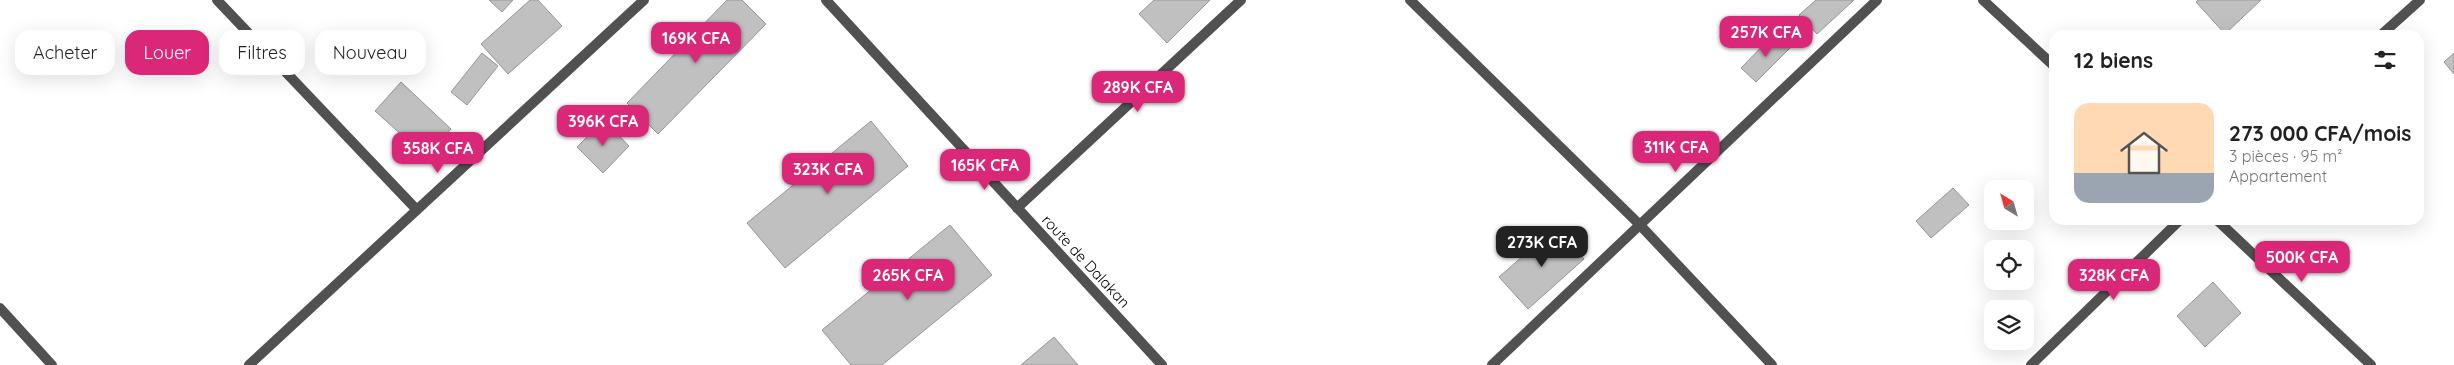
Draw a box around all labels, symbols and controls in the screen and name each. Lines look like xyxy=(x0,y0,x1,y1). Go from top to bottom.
pin: 257K CFA xyxy=(1714,15,1818,58)
pin: 169K CFA xyxy=(644,22,748,64)
text: 257K CFA xyxy=(1731,22,1801,42)
text: 169K CFA xyxy=(662,28,730,48)
chip: Acheter xyxy=(15,30,115,75)
chip: Louer xyxy=(125,30,209,75)
chip: Filtres xyxy=(219,30,305,75)
chip: Nouveau xyxy=(315,30,426,75)
icon: filters xyxy=(2371,46,2399,74)
text: 12 biens xyxy=(2074,47,2153,73)
pin: 289K CFA xyxy=(1086,70,1190,113)
text: 289K CFA xyxy=(1103,77,1173,97)
pin: 396K CFA xyxy=(551,104,655,147)
text: 396K CFA xyxy=(568,111,638,131)
text: 273 000 CFA/mois xyxy=(2229,120,2411,146)
icon: home xyxy=(2114,123,2174,183)
pin: 311K CFA xyxy=(1624,130,1728,173)
pin: 358K CFA xyxy=(386,132,490,174)
text: 311K CFA xyxy=(1644,137,1708,157)
text: 358K CFA xyxy=(403,138,473,158)
text: 3 pièces · 95 m² xyxy=(2229,146,2342,166)
pin: 165K CFA xyxy=(933,148,1037,191)
pin: 323K CFA xyxy=(776,152,880,195)
text: 165K CFA xyxy=(951,155,1019,175)
text: 323K CFA xyxy=(793,159,863,179)
text: Appartement xyxy=(2229,166,2327,186)
north arrow xyxy=(1984,180,2034,230)
map controls xyxy=(1984,180,2034,350)
street label: route de Dalakan xyxy=(1038,210,1134,312)
pin: 273K CFA xyxy=(1490,226,1594,268)
text: 273K CFA xyxy=(1507,232,1577,252)
button: locate xyxy=(1984,240,2034,290)
pin: 500K CFA xyxy=(2250,240,2354,283)
text: 500K CFA xyxy=(2266,247,2338,267)
pin: 265K CFA xyxy=(856,258,960,301)
pin: 328K CFA xyxy=(2062,258,2166,301)
text: 265K CFA xyxy=(873,265,943,285)
text: 328K CFA xyxy=(2079,265,2149,285)
button: layers xyxy=(1984,300,2034,350)

